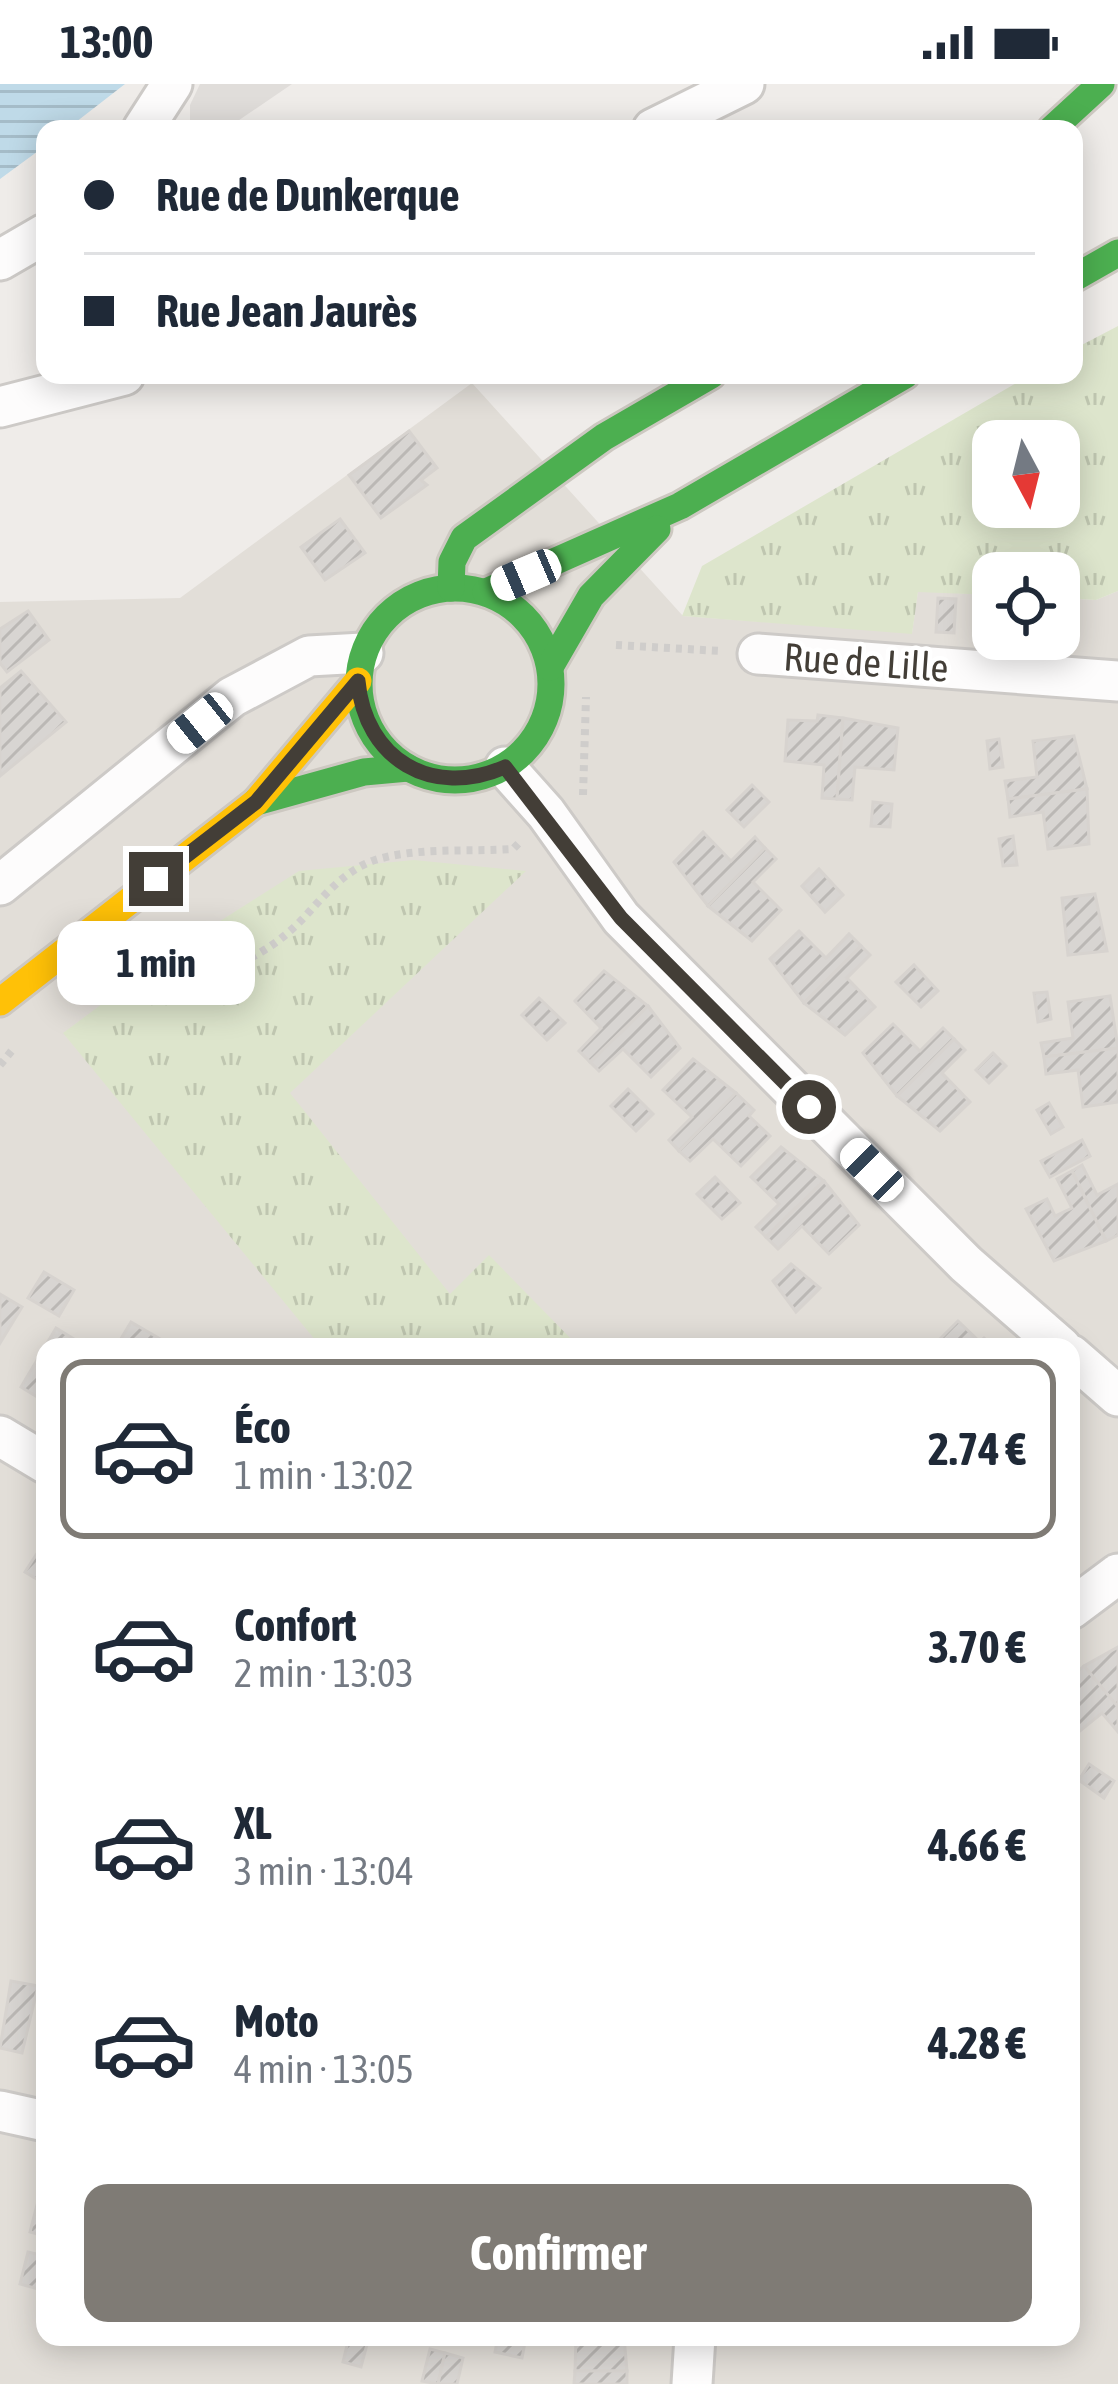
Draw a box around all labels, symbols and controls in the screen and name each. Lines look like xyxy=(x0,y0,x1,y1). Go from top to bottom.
text: 13:00 xyxy=(60,16,154,68)
text: Rue de Dunkerque xyxy=(156,169,460,221)
text: Rue Jean Jaurès xyxy=(156,285,417,337)
north arrow xyxy=(972,420,1080,528)
map controls xyxy=(972,420,1080,660)
car xyxy=(486,544,566,606)
button: locate xyxy=(972,552,1080,660)
street label: Rue de Lille xyxy=(782,634,950,690)
car xyxy=(161,686,239,760)
route end xyxy=(129,852,183,906)
callout: 1 min xyxy=(57,921,255,1005)
text: 1 min xyxy=(116,941,196,985)
route start xyxy=(782,1080,836,1134)
car xyxy=(834,1132,910,1208)
icon: car xyxy=(90,1395,198,1503)
text: Éco xyxy=(234,1401,291,1453)
text: 2.74 € xyxy=(928,1423,1026,1475)
text: 1 min · 13:02 xyxy=(234,1453,414,1497)
icon: car xyxy=(90,1593,198,1701)
text: Confort xyxy=(234,1599,357,1651)
text: 3.70 € xyxy=(928,1621,1026,1673)
text: 2 min · 13:03 xyxy=(234,1651,414,1695)
icon: car xyxy=(90,1791,198,1899)
text: XL xyxy=(234,1797,272,1849)
text: 4.66 € xyxy=(928,1819,1026,1871)
text: 3 min · 13:04 xyxy=(234,1849,414,1893)
icon: car xyxy=(90,1989,198,2097)
text: Moto xyxy=(234,1995,319,2047)
text: 4.28 € xyxy=(928,2017,1026,2069)
text: 4 min · 13:05 xyxy=(234,2047,414,2091)
button: Confirmer xyxy=(84,2184,1032,2322)

